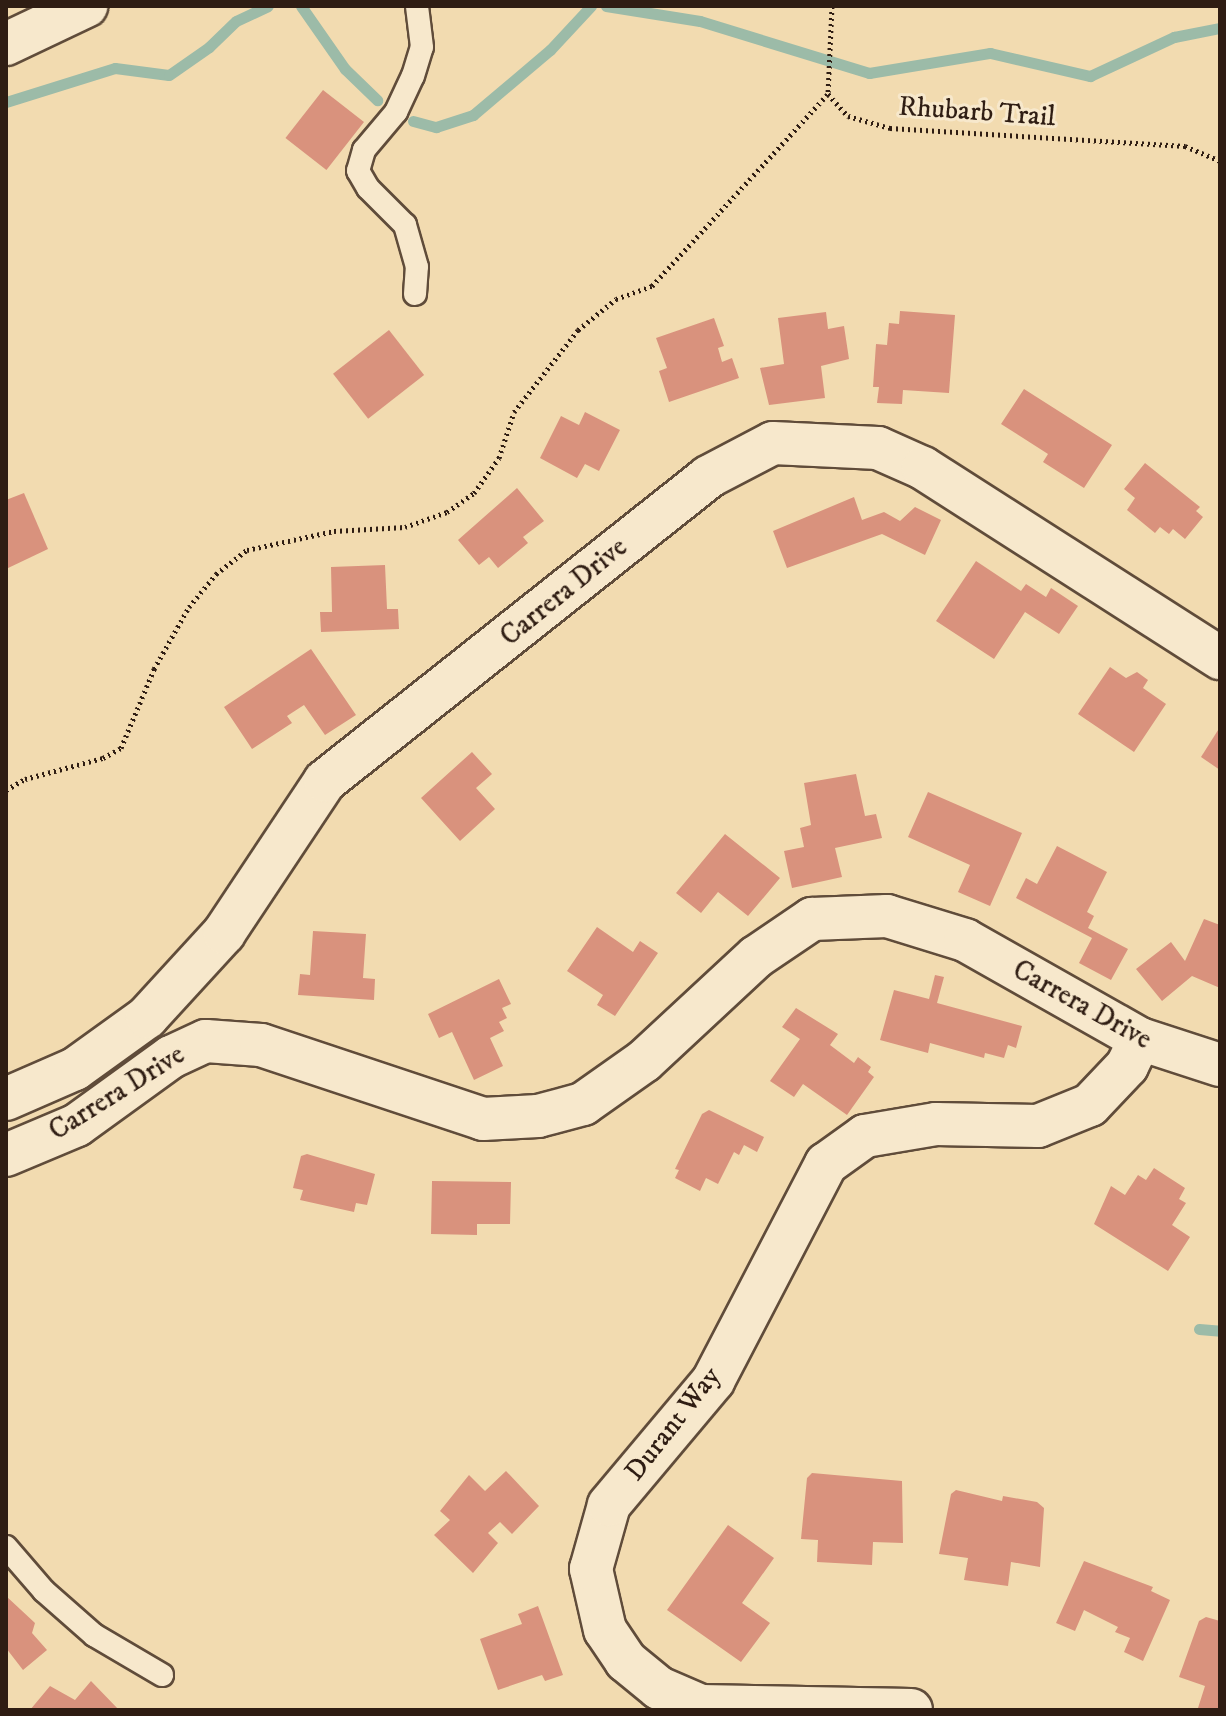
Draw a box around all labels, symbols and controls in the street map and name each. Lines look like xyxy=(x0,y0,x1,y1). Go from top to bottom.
street label: Rhubarb Trail xyxy=(897,90,1057,134)
street label: Carrera Drive xyxy=(494,531,634,653)
street label: Carrera Drive xyxy=(1007,953,1157,1057)
street label: Carrera Drive xyxy=(43,1038,191,1148)
street label: Durant Way xyxy=(618,1360,728,1488)

